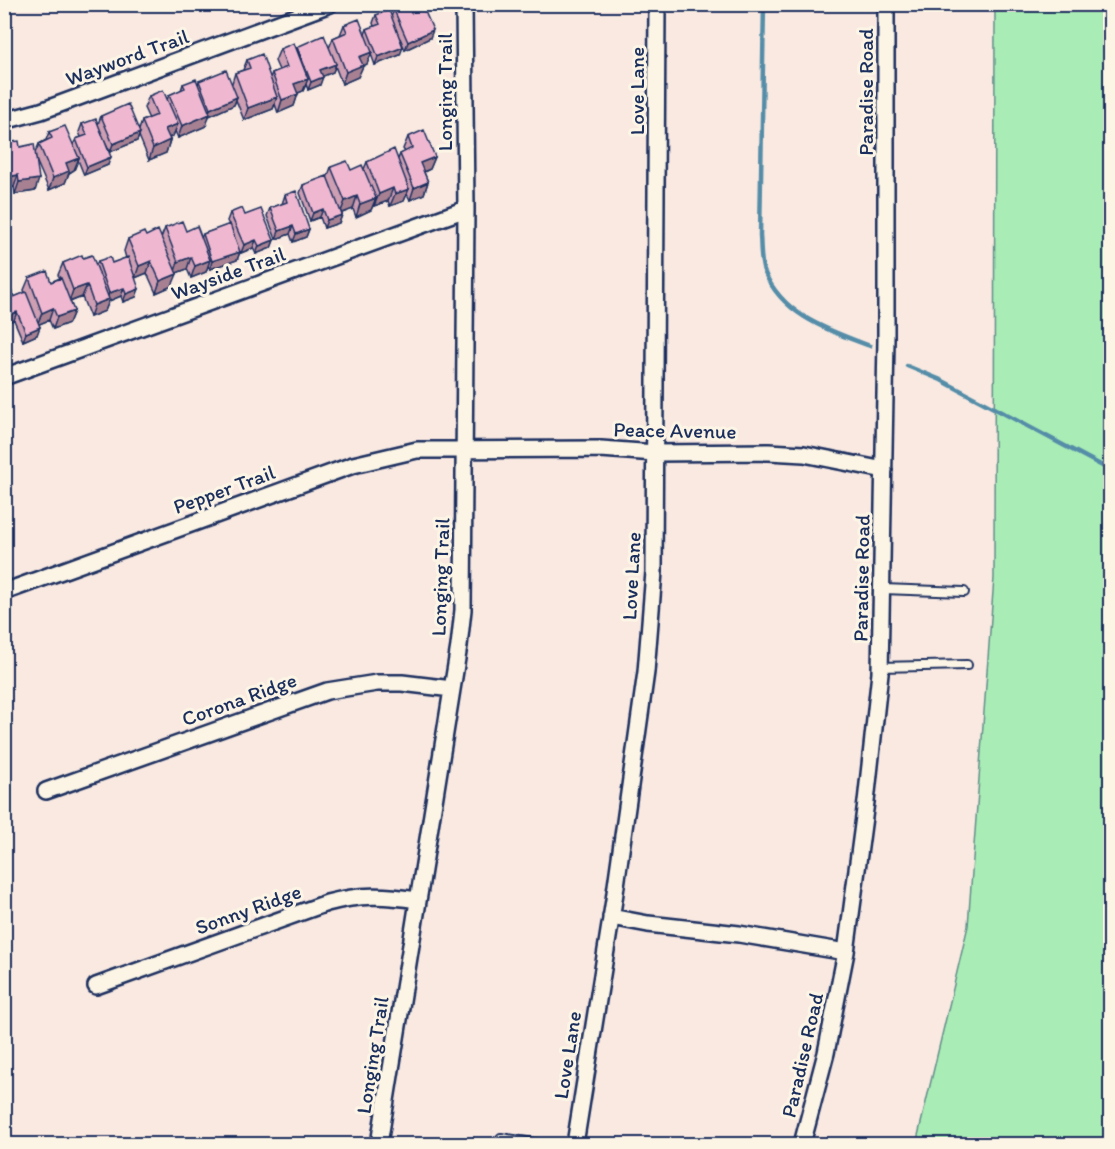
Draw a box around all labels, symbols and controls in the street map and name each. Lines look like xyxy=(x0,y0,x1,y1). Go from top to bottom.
street label: Wayword Trail xyxy=(62,23,192,91)
street label: Paradise Road xyxy=(853,28,878,156)
street label: Longing Trail xyxy=(432,33,457,151)
street label: Love Lane xyxy=(624,47,649,135)
street label: Wayside Trail xyxy=(167,241,289,305)
street label: Peace Avenue xyxy=(613,416,737,444)
street label: Pepper Trail xyxy=(170,459,278,519)
street label: Paradise Road xyxy=(847,514,875,642)
street label: Longing Trail xyxy=(425,517,455,637)
street label: Love Lane xyxy=(616,531,646,621)
street label: Corona Ridge xyxy=(178,667,300,731)
street label: Sonny Ridge xyxy=(192,878,304,940)
street label: Paradise Road xyxy=(775,990,829,1120)
street label: Longing Trail xyxy=(350,994,394,1116)
street label: Love Lane xyxy=(548,1009,586,1101)

